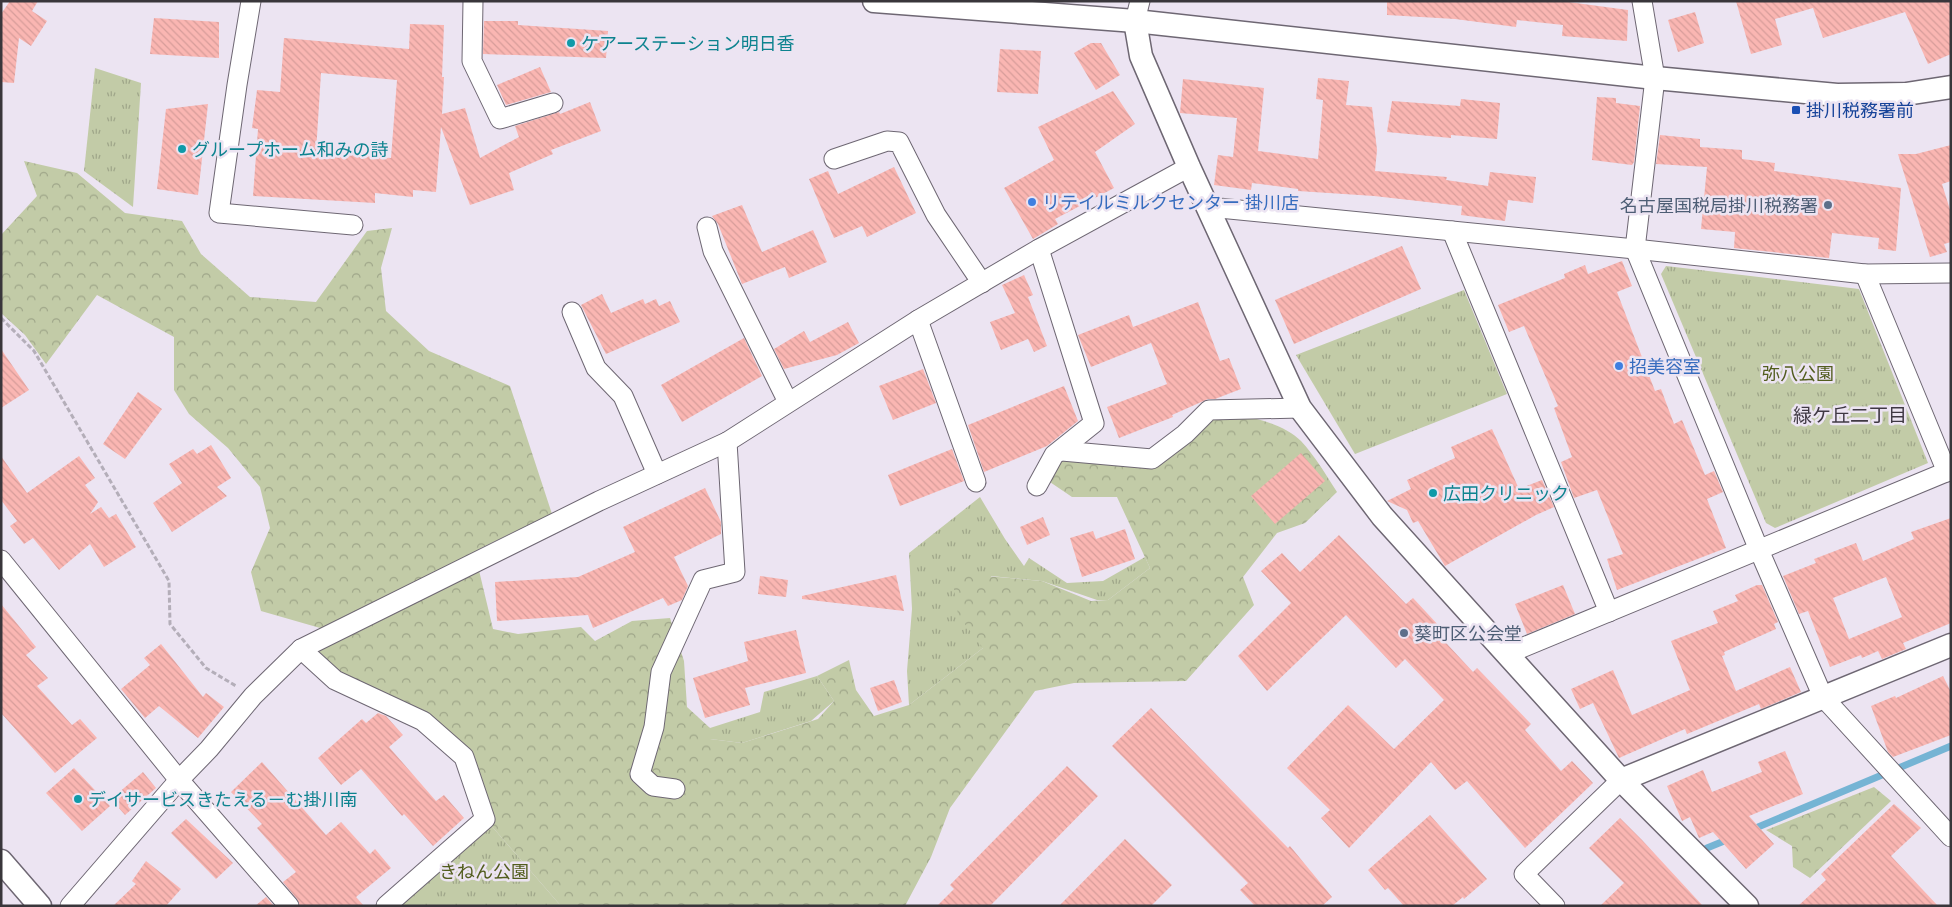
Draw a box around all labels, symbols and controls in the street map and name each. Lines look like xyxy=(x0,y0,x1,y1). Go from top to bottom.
place label: ケアーステーション明日香 xyxy=(581,32,795,55)
marker: ケアーステーション明日香 xyxy=(565,37,577,49)
place label: 掛川税務署前 xyxy=(1806,99,1914,122)
marker: 掛川税務署前 xyxy=(1790,104,1802,116)
place label: グループホーム和みの詩 xyxy=(192,138,388,161)
marker: グループホーム和みの詩 xyxy=(176,143,188,155)
place label: リテイルミルクセンター 掛川店 xyxy=(1042,191,1299,214)
place label: 名古屋国税局掛川税務署 xyxy=(1620,194,1818,217)
marker: リテイルミルクセンター 掛川店 xyxy=(1026,196,1038,208)
marker: 名古屋国税局掛川税務署 xyxy=(1822,199,1834,211)
place label: 招美容室 xyxy=(1629,355,1701,378)
marker: 招美容室 xyxy=(1613,360,1625,372)
park label: 弥八公園 xyxy=(1762,362,1834,385)
district label: 緑ケ丘二丁目 xyxy=(1793,403,1907,427)
place label: 広田クリニック xyxy=(1443,482,1569,505)
marker: 広田クリニック xyxy=(1427,487,1439,499)
place label: 葵町区公会堂 xyxy=(1414,622,1522,645)
marker: 葵町区公会堂 xyxy=(1398,627,1410,639)
place label: デイサービスきたえる－む掛川南 xyxy=(88,788,357,811)
marker: デイサービスきたえる－む掛川南 xyxy=(72,793,84,805)
park label: きねん公園 xyxy=(439,860,529,883)

